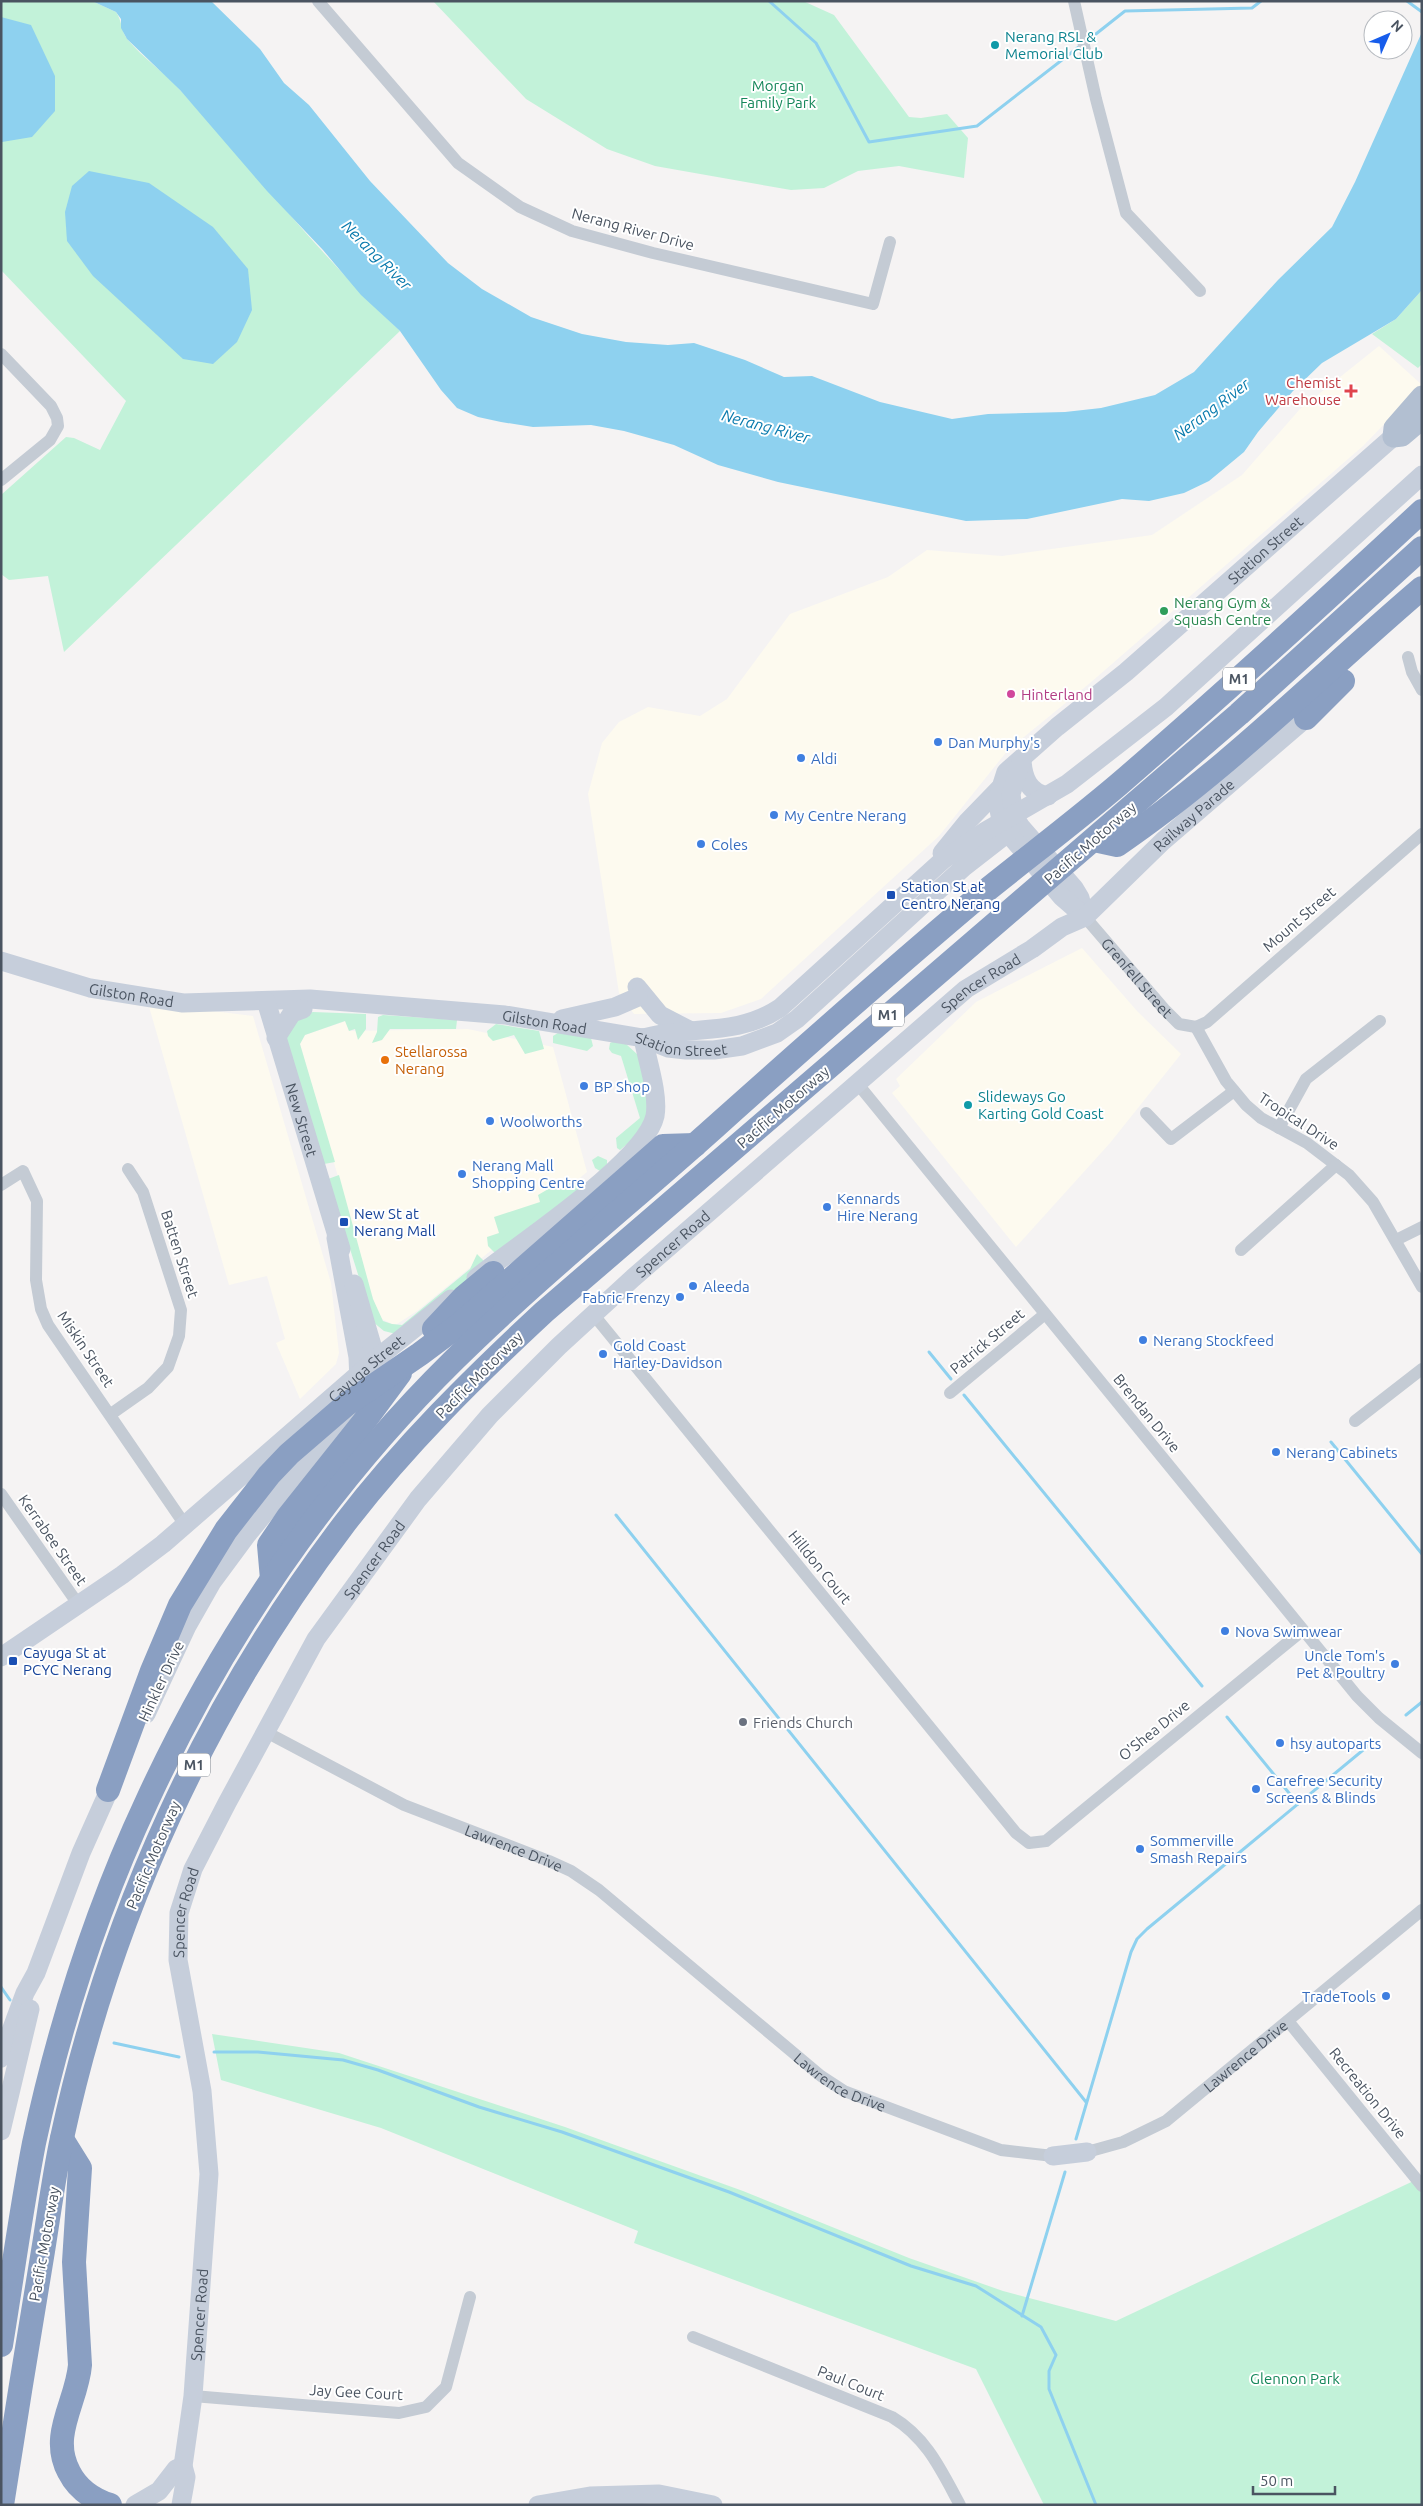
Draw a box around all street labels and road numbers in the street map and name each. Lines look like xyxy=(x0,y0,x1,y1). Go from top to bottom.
street label: Nerang River Drive xyxy=(570,204,696,254)
street label: Station Street xyxy=(1224,512,1306,587)
road number: M1 xyxy=(1223,668,1255,691)
street label: Railway Parade xyxy=(1149,775,1238,855)
street label: Pacific Motorway xyxy=(1041,799,1139,887)
street label: Mount Street xyxy=(1259,883,1339,955)
street label: Grenfell Street xyxy=(1098,934,1176,1021)
street label: Spencer Road xyxy=(937,950,1023,1016)
street label: Gilston Road xyxy=(88,980,175,1010)
road number: M1 xyxy=(872,1004,904,1026)
street label: Gilston Road xyxy=(501,1006,588,1037)
street label: Station Street xyxy=(634,1028,728,1059)
street label: Pacific Motorway xyxy=(734,1063,832,1151)
street label: New Street xyxy=(283,1081,321,1159)
street label: Tropical Drive xyxy=(1256,1089,1342,1153)
street label: Spencer Road xyxy=(632,1207,713,1280)
street label: Batten Street xyxy=(158,1208,202,1300)
street label: Patrick Street xyxy=(946,1305,1028,1377)
street label: Miskin Street xyxy=(54,1308,118,1390)
street label: Pacific Motorway xyxy=(432,1328,526,1422)
street label: Cayuga Street xyxy=(324,1331,408,1405)
street label: Brendan Drive xyxy=(1110,1370,1184,1456)
street label: Kerrabee Street xyxy=(15,1491,91,1589)
street label: Spencer Road xyxy=(340,1517,408,1602)
street label: Hilldon Court xyxy=(785,1527,855,1607)
street label: Hinkler Drive xyxy=(135,1638,187,1724)
street label: O'Shea Drive xyxy=(1115,1696,1193,1764)
road number: M1 xyxy=(178,1754,210,1776)
street label: Pacific Motorway xyxy=(123,1798,183,1912)
street label: Lawrence Drive xyxy=(463,1821,566,1875)
street label: Spencer Road xyxy=(170,1865,202,1958)
street label: Lawrence Drive xyxy=(1200,2016,1291,2095)
street label: Recreation Drive xyxy=(1326,2044,1410,2142)
street label: Lawrence Drive xyxy=(791,2049,888,2115)
street label: Pacific Motorway xyxy=(26,2185,62,2303)
street label: Spencer Road xyxy=(187,2268,211,2361)
street label: Paul Court xyxy=(815,2362,887,2404)
street label: Jay Gee Court xyxy=(309,2381,403,2403)

